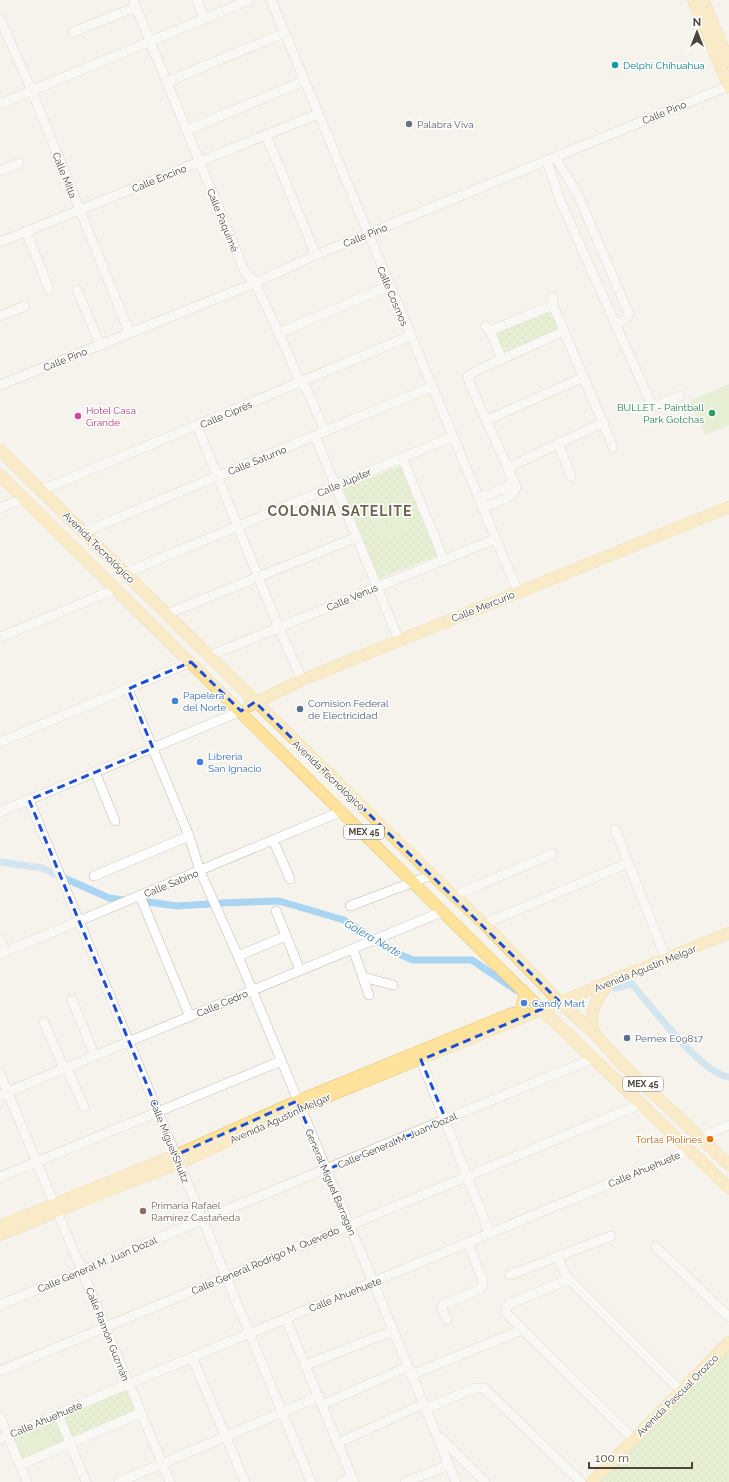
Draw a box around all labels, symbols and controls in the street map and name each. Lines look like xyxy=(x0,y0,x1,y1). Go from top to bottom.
north arrow xyxy=(677,12,717,52)
text: N xyxy=(693,16,701,29)
marker: Delphi Chihuahua xyxy=(610,60,620,70)
place label: Delphi Chihuahua xyxy=(623,60,705,71)
street label: Calle Pino xyxy=(641,99,688,126)
marker: Palabra Viva xyxy=(404,119,414,129)
place label: Palabra Viva xyxy=(417,119,474,130)
street label: Calle Mitla xyxy=(50,151,79,200)
street label: Calle Encino xyxy=(130,163,188,194)
street label: Calle Paquimé xyxy=(205,187,240,253)
street label: Calle Pino xyxy=(342,222,389,249)
street label: Calle Cosmos xyxy=(375,265,410,328)
street label: Calle Pino xyxy=(42,346,89,373)
street label: Calle Ciprés xyxy=(199,399,254,430)
place label: BULLET - Paintball Park Gotchas xyxy=(617,402,704,425)
place label: Hotel Casa Grande xyxy=(86,405,136,428)
marker: BULLET - Paintball Park Gotchas xyxy=(707,408,717,418)
marker: Hotel Casa Grande xyxy=(73,411,83,421)
street label: Calle Saturno xyxy=(226,444,288,477)
street label: Calle Júpiter xyxy=(316,466,373,499)
district label: COLONIA SATELITE xyxy=(268,503,412,519)
street label: Avenida Tecnológico xyxy=(61,510,136,585)
street label: Calle Venus xyxy=(325,582,380,613)
street label: Calle Mercurio xyxy=(450,589,516,624)
place label: Papelera del Norte xyxy=(183,690,226,713)
marker: Papelera del Norte xyxy=(170,696,180,706)
place label: Comision Federal de Electricidad xyxy=(308,698,389,721)
marker: Comision Federal de Electricidad xyxy=(295,704,305,714)
street label: Avenida Tecnológico xyxy=(290,738,367,813)
place label: Libreria San Ignacio xyxy=(208,751,261,774)
marker: Libreria San Ignacio xyxy=(195,757,205,767)
road number: MEX 45 xyxy=(344,825,384,839)
street label: Calle Sabino xyxy=(142,868,200,899)
water label: Galera Norte xyxy=(342,917,403,960)
street label: Avenida Agustín Melgar xyxy=(592,943,698,994)
street label: Calle Cedro xyxy=(195,988,249,1019)
marker: Candy Mart xyxy=(519,998,529,1008)
place label: Candy Mart xyxy=(532,998,586,1009)
marker: Pemex E09817 xyxy=(622,1033,632,1043)
place label: Pemex E09817 xyxy=(635,1033,704,1044)
road number: MEX 45 xyxy=(623,1077,663,1091)
street label: Avenida Agustín Melgar xyxy=(228,1091,333,1146)
street label: Calle Miguel Shultz xyxy=(148,1098,191,1185)
street label: Calle General M. Juan Dozal xyxy=(336,1110,459,1171)
street label: General Miguel Barragan xyxy=(303,1127,358,1237)
place label: Tortas Piolines xyxy=(636,1134,702,1145)
marker: Tortas Piolines xyxy=(705,1134,715,1144)
street label: Calle Ahuehuete xyxy=(607,1149,682,1190)
place label: Primaria Rafael Ramírez Castañeda xyxy=(151,1200,240,1223)
marker: Primaria Rafael Ramírez Castañeda xyxy=(138,1206,148,1216)
street label: Calle General Rodrigo M. Quevedo xyxy=(190,1224,341,1297)
street label: Calle General M. Juan Dozal xyxy=(36,1234,159,1295)
street label: Calle Ahuehuete xyxy=(307,1275,383,1314)
street label: Calle Ramón Guzmán xyxy=(84,1286,131,1383)
street label: Avenida Pascual Orozco xyxy=(634,1352,720,1438)
street label: Calle Ahuehuete xyxy=(9,1399,84,1440)
scale bar xyxy=(589,1444,692,1470)
text: 100 m xyxy=(595,1451,629,1465)

